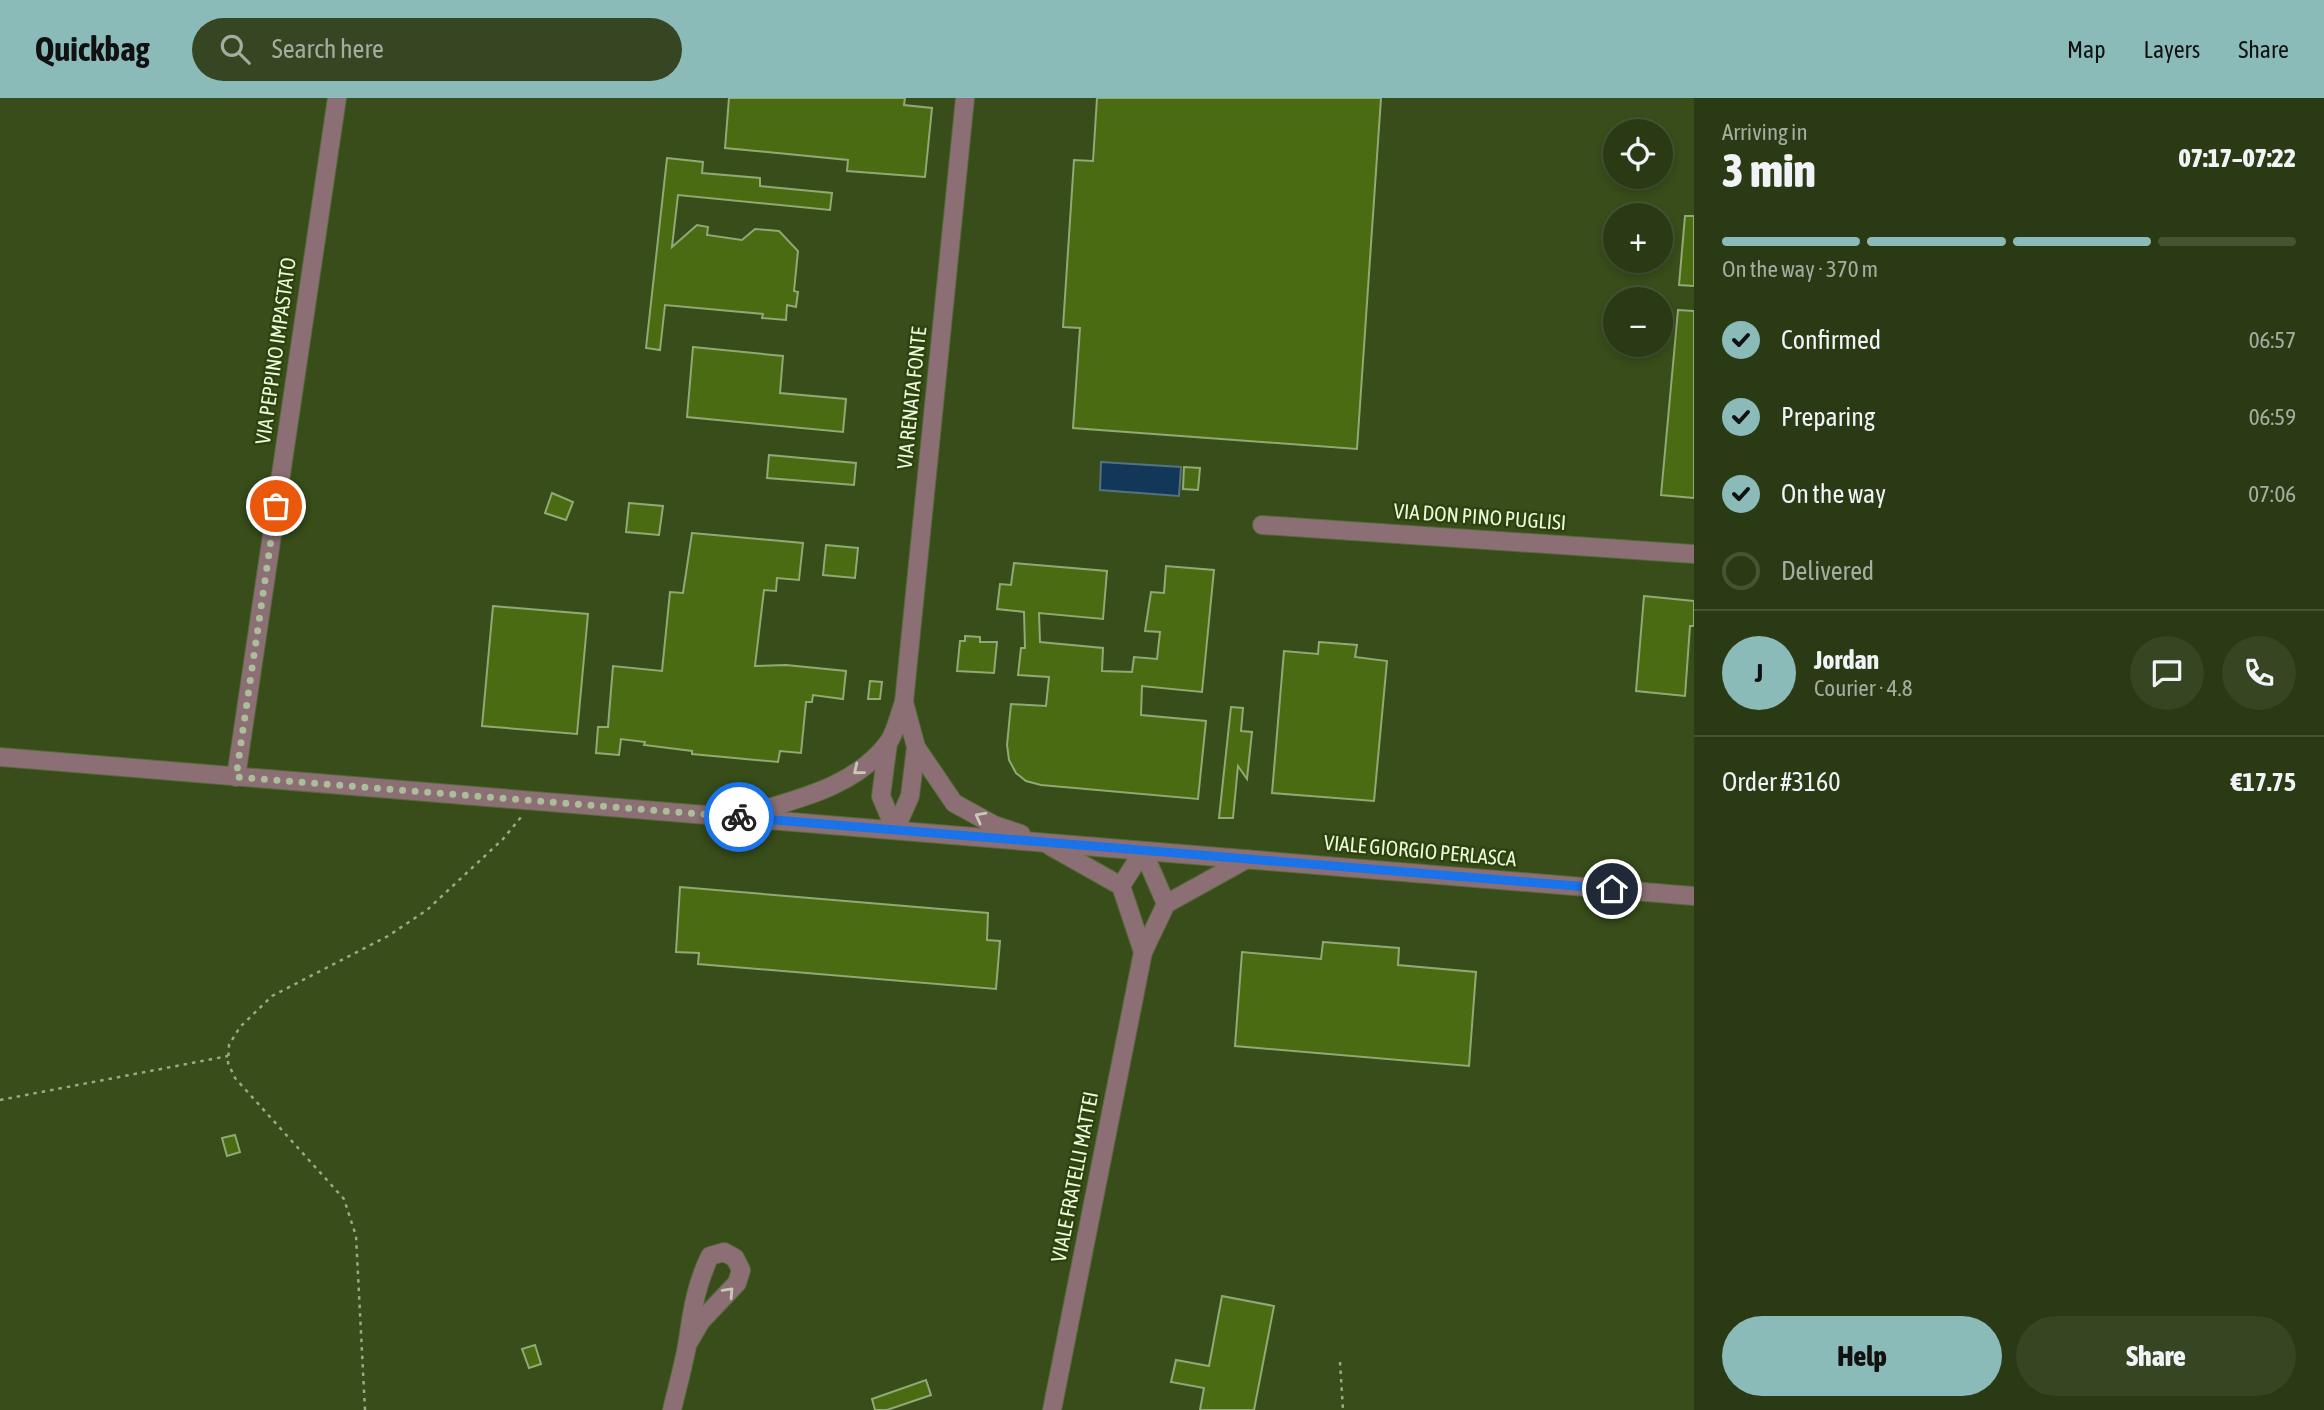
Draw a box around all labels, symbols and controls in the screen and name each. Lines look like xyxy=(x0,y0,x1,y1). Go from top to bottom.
search box xyxy=(192,18,682,81)
text: Quickbag xyxy=(35,30,150,68)
icon: search xyxy=(216,30,254,68)
text: Search here xyxy=(272,34,384,64)
text: Map xyxy=(2067,36,2106,63)
text: Layers xyxy=(2144,36,2200,63)
text: Share xyxy=(2238,36,2289,63)
map controls xyxy=(1603,119,1673,357)
button: locate xyxy=(1603,119,1673,189)
text: Arriving in xyxy=(1722,119,1808,145)
text: 07:17–07:22 xyxy=(2179,143,2296,173)
text: 3 min xyxy=(1722,144,1816,197)
button: + xyxy=(1603,203,1673,273)
street label: VIA PEPPINO IMPASTATO xyxy=(250,256,300,446)
text: On the way · 370 m xyxy=(1722,256,1878,282)
button: − xyxy=(1603,287,1673,357)
icon: check xyxy=(1722,321,1760,359)
text: Confirmed xyxy=(1781,325,1881,355)
street label: VIA RENATA FONTE xyxy=(892,326,930,470)
text: 06:57 xyxy=(2249,327,2296,353)
icon: check xyxy=(1722,398,1760,436)
text: Preparing xyxy=(1781,402,1875,432)
text: 06:59 xyxy=(2249,404,2296,430)
icon: check xyxy=(1722,475,1760,513)
pin xyxy=(246,476,306,536)
text: On the way xyxy=(1781,479,1886,509)
text: 07:06 xyxy=(2248,481,2296,507)
icon: bag xyxy=(257,487,295,525)
street label: VIA DON PINO PUGLISI xyxy=(1393,498,1567,534)
text: Delivered xyxy=(1781,556,1874,586)
button: chat xyxy=(2130,636,2204,710)
button: phone xyxy=(2222,636,2296,710)
text: Jordan xyxy=(1814,645,1879,675)
text: J xyxy=(1755,658,1763,688)
text: Courier · 4.8 xyxy=(1814,675,1913,701)
one-way arrow xyxy=(853,761,865,774)
text: Order #3160 xyxy=(1722,767,1841,797)
text: €17.75 xyxy=(2231,767,2296,797)
courier xyxy=(704,782,774,852)
icon: bike xyxy=(720,798,758,836)
one-way arrow xyxy=(975,812,987,825)
street label: VIALE GIORGIO PERLASCA xyxy=(1323,830,1518,870)
pin xyxy=(1582,859,1642,919)
icon: home xyxy=(1593,870,1631,908)
street label: VIALE FRATELLI MATTEI xyxy=(1046,1090,1102,1264)
one-way arrow xyxy=(720,1287,733,1300)
button: Help xyxy=(1722,1316,2002,1396)
button: Share xyxy=(2016,1316,2296,1396)

